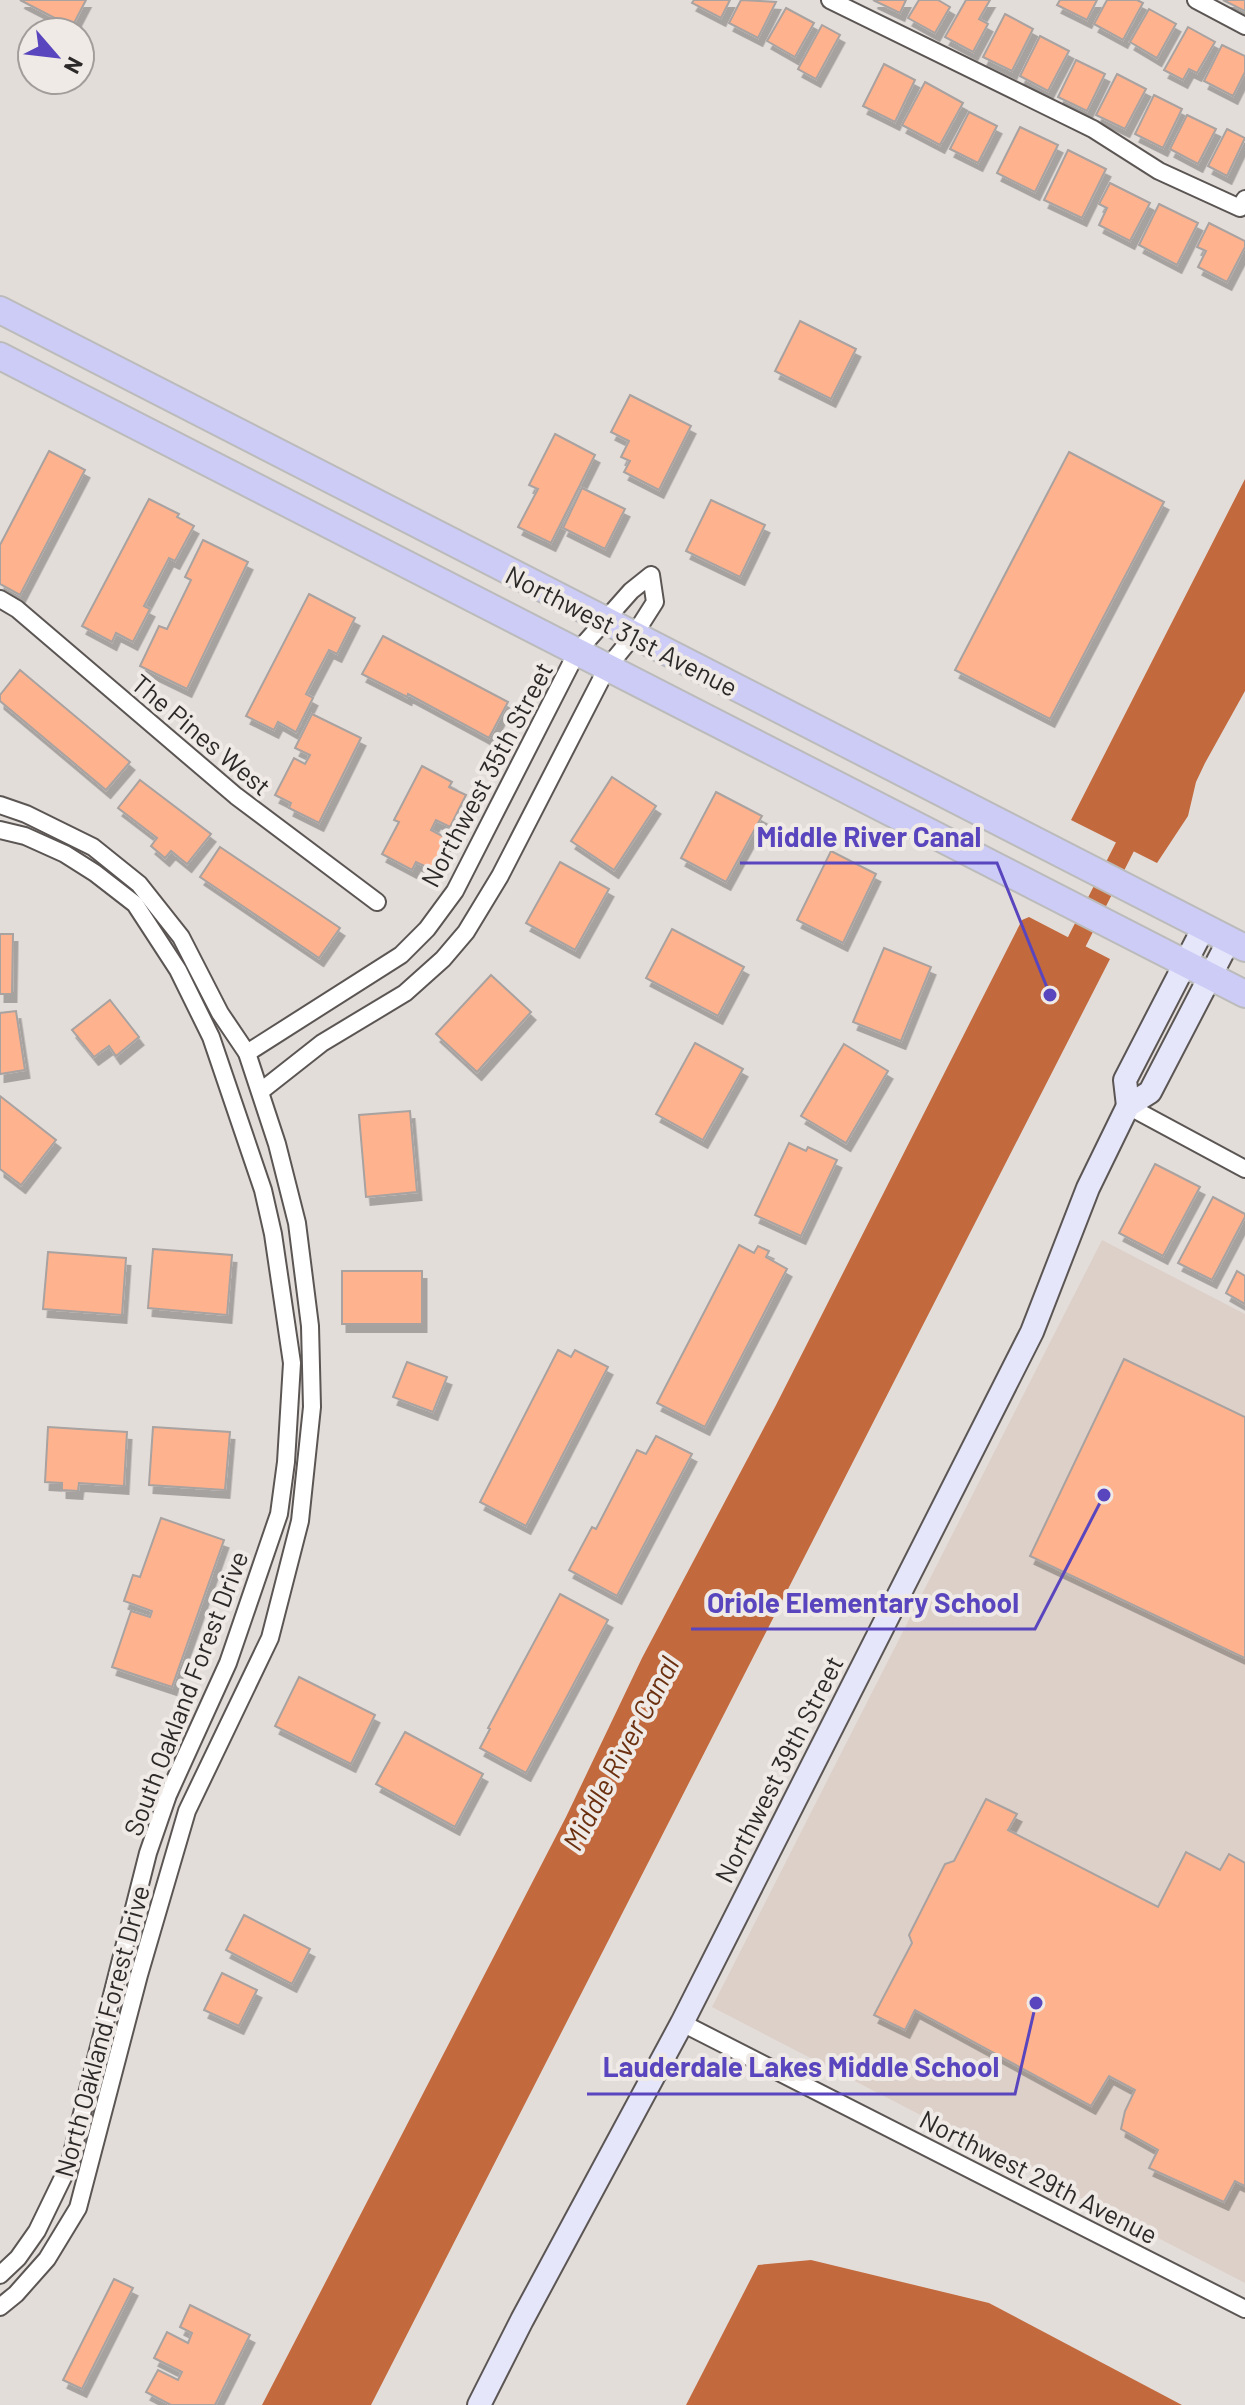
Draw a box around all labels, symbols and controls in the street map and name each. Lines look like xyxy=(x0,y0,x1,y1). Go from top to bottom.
north arrow xyxy=(16,16,96,96)
text: N xyxy=(60,53,89,78)
street label: Northwest 31st Avenue xyxy=(501,558,743,702)
street label: Northwest 35th Street xyxy=(414,656,558,892)
street label: The Pines West xyxy=(126,667,278,801)
callout: Middle River Canal xyxy=(740,811,997,863)
text: Middle River Canal xyxy=(757,819,981,853)
street label: South Oakland Forest Drive xyxy=(116,1546,254,1840)
callout: Oriole Elementary School xyxy=(691,1577,1035,1629)
text: Oriole Elementary School xyxy=(707,1585,1019,1619)
water label: Middle River Canal xyxy=(555,1650,685,1856)
street label: Northwest 39th Street xyxy=(707,1650,849,1888)
street label: North Oakland Forest Drive xyxy=(47,1882,155,2180)
callout: Lauderdale Lakes Middle School xyxy=(587,2042,1015,2094)
text: Lauderdale Lakes Middle School xyxy=(603,2049,999,2083)
street label: Northwest 29th Avenue xyxy=(915,2103,1163,2249)

